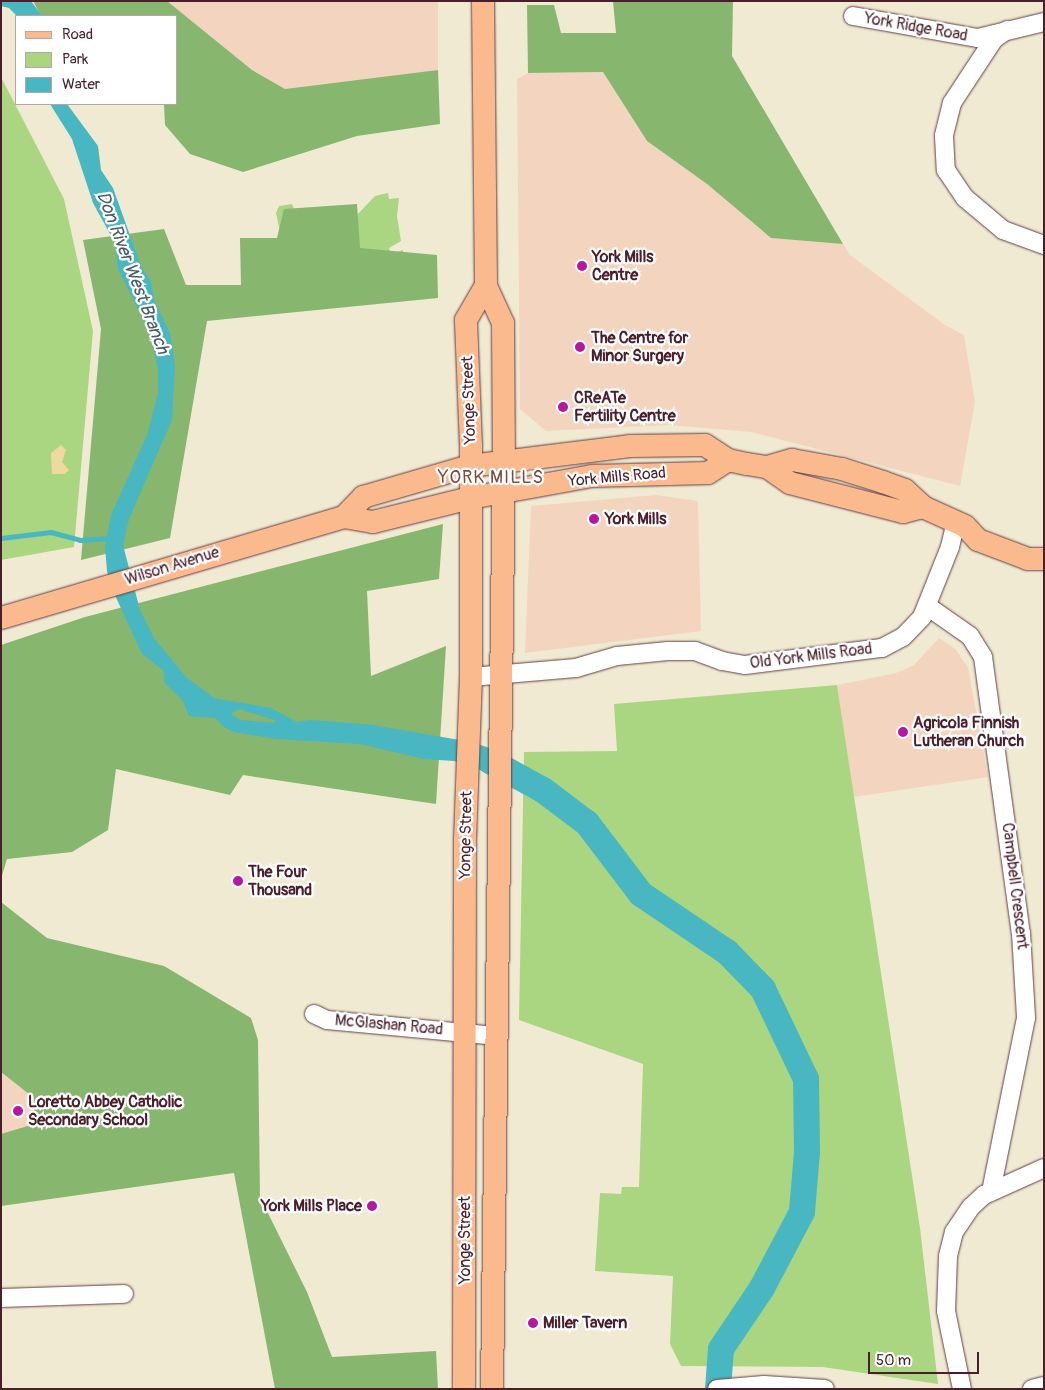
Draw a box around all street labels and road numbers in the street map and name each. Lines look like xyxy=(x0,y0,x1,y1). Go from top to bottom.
street label: York Ridge Road xyxy=(863,8,969,46)
street label: Yonge Street xyxy=(458,356,480,444)
street label: York Mills Road xyxy=(567,463,667,491)
street label: Wilson Avenue xyxy=(123,543,221,589)
street label: Old York Mills Road xyxy=(749,639,873,673)
street label: Yonge Street xyxy=(456,791,476,879)
street label: Campbell Crescent xyxy=(998,822,1032,950)
street label: McGlashan Road xyxy=(334,1011,444,1039)
street label: Yonge Street xyxy=(455,1196,475,1284)

